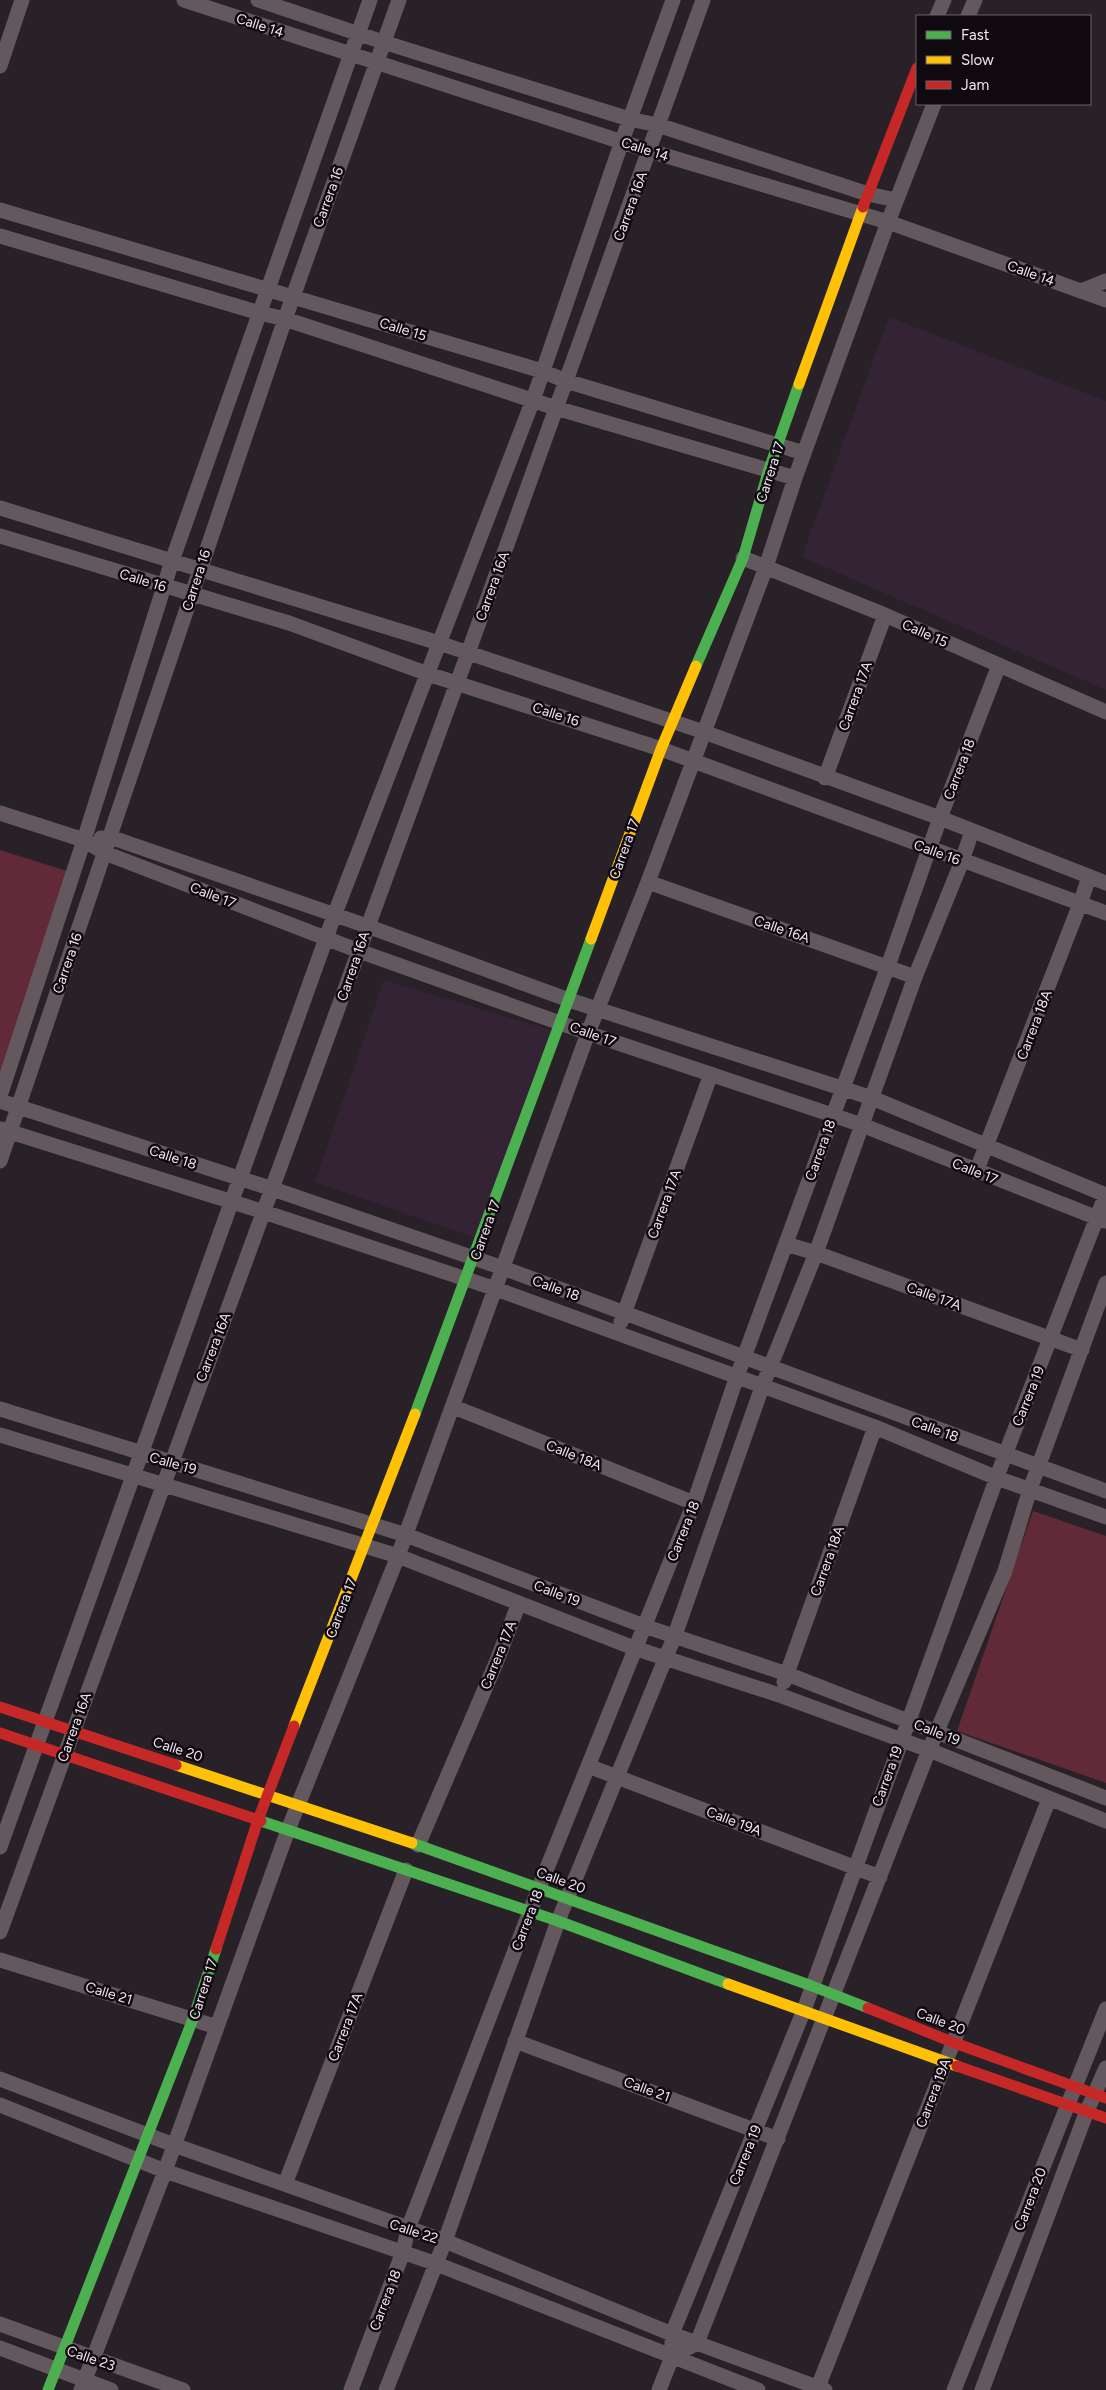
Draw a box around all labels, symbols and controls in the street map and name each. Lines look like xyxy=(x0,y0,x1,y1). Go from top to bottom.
street label: Calle 14 xyxy=(234,10,286,41)
legend xyxy=(916,15,1091,105)
text: Fast xyxy=(961,26,990,44)
text: Slow xyxy=(961,51,994,69)
text: Jam xyxy=(961,76,989,94)
street label: Calle 14 xyxy=(619,134,671,165)
street label: Carrera 16 xyxy=(310,164,347,230)
street label: Carrera 16A xyxy=(610,169,651,243)
street label: Calle 14 xyxy=(1005,257,1057,290)
street label: Calle 15 xyxy=(377,314,428,345)
street label: Carrera 17 xyxy=(753,439,788,505)
street label: Carrera 16 xyxy=(179,547,214,613)
street label: Carrera 16A xyxy=(472,549,513,623)
street label: Calle 16 xyxy=(117,565,168,596)
street label: Calle 15 xyxy=(899,616,950,651)
street label: Carrera 17A xyxy=(835,659,876,733)
street label: Calle 16 xyxy=(530,699,581,730)
street label: Carrera 18 xyxy=(940,736,979,802)
street label: Carrera 17 xyxy=(606,816,643,882)
street label: Calle 16 xyxy=(911,836,962,869)
street label: Calle 17 xyxy=(187,879,239,912)
street label: Calle 16A xyxy=(752,912,812,947)
street label: Carrera 16A xyxy=(334,928,374,1003)
street label: Carrera 16 xyxy=(49,930,86,996)
street label: Carrera 18A xyxy=(1013,987,1056,1063)
street label: Calle 17 xyxy=(567,1018,619,1051)
street label: Carrera 18 xyxy=(802,1117,839,1183)
street label: Calle 18 xyxy=(147,1142,199,1173)
street label: Calle 17 xyxy=(949,1155,1001,1188)
street label: Carrera 17A xyxy=(644,1167,685,1241)
street label: Carrera 17 xyxy=(467,1197,504,1263)
street label: Calle 18 xyxy=(530,1272,582,1305)
street label: Calle 17A xyxy=(904,1279,964,1314)
street label: Carrera 16A xyxy=(192,1310,235,1384)
street label: Carrera 19 xyxy=(1009,1364,1048,1429)
street label: Calle 18 xyxy=(909,1413,961,1446)
street label: Calle 18A xyxy=(544,1437,605,1474)
street label: Calle 19 xyxy=(147,1449,198,1478)
street label: Carrera 18 xyxy=(664,1498,703,1564)
street label: Carrera 18A xyxy=(807,1523,848,1599)
street label: Carrera 17 xyxy=(322,1575,361,1641)
street label: Calle 19 xyxy=(531,1577,582,1610)
street label: Carrera 17A xyxy=(477,1618,520,1692)
street label: Carrera 16A xyxy=(54,1690,95,1764)
street label: Calle 19 xyxy=(911,1716,962,1749)
street label: Calle 20 xyxy=(151,1733,205,1765)
street label: Carrera 19 xyxy=(869,1743,906,1809)
street label: Calle 19A xyxy=(704,1803,764,1840)
street label: Calle 20 xyxy=(534,1864,588,1897)
street label: Carrera 18 xyxy=(508,1887,547,1953)
street label: Carrera 17 xyxy=(186,1956,221,2022)
street label: Calle 21 xyxy=(83,1978,134,2009)
street label: Carrera 17A xyxy=(325,1990,367,2064)
street label: Calle 20 xyxy=(914,2004,968,2039)
street label: Carrera 19A xyxy=(912,2056,955,2130)
street label: Calle 21 xyxy=(621,2073,672,2106)
street label: Carrera 19 xyxy=(726,2123,765,2188)
street label: Carrera 20 xyxy=(1011,2165,1050,2233)
street label: Calle 22 xyxy=(387,2216,440,2247)
street label: Carrera 18 xyxy=(366,2267,405,2333)
street label: Calle 23 xyxy=(64,2342,117,2375)

